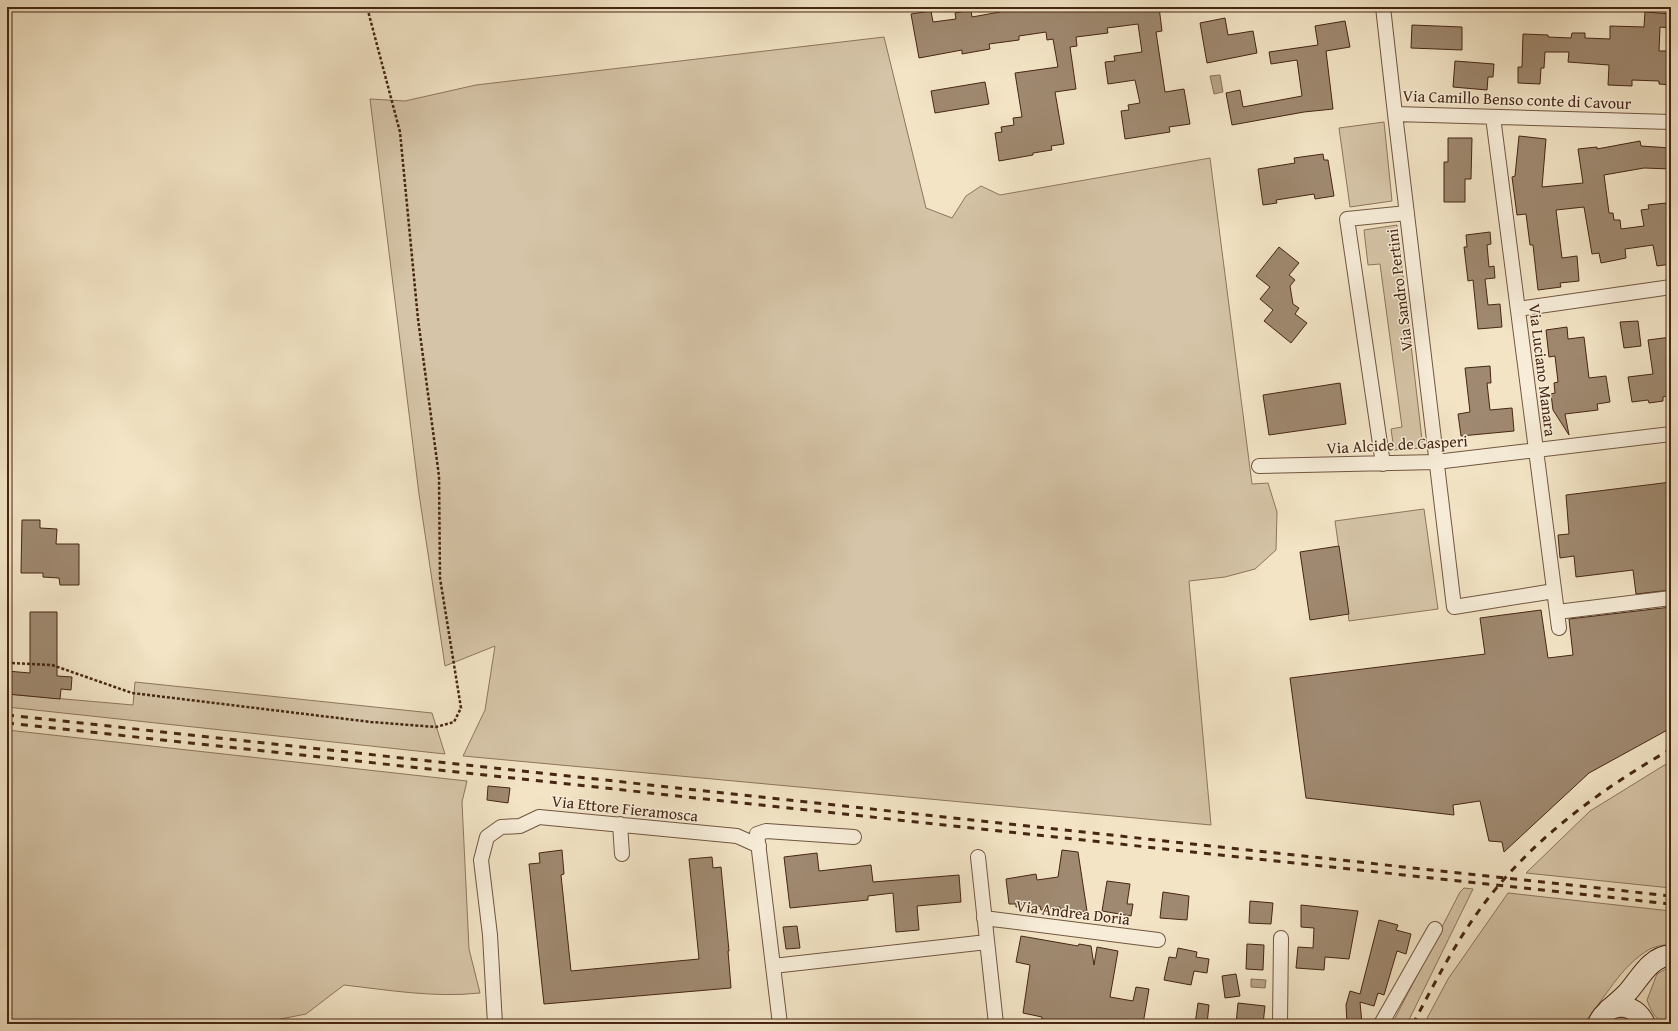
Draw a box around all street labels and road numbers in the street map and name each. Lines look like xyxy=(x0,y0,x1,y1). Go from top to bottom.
street label: Via Camillo Benso conte di Cavour xyxy=(1402,83,1632,115)
street label: Via Sandro Pertini xyxy=(1380,227,1418,353)
street label: Via Luciano Manara xyxy=(1523,302,1563,438)
street label: Via Alcide de Gasperi xyxy=(1326,428,1469,460)
street label: Via Ettore Fieramosca xyxy=(551,788,700,828)
street label: Via Andrea Doria xyxy=(1015,893,1132,931)

